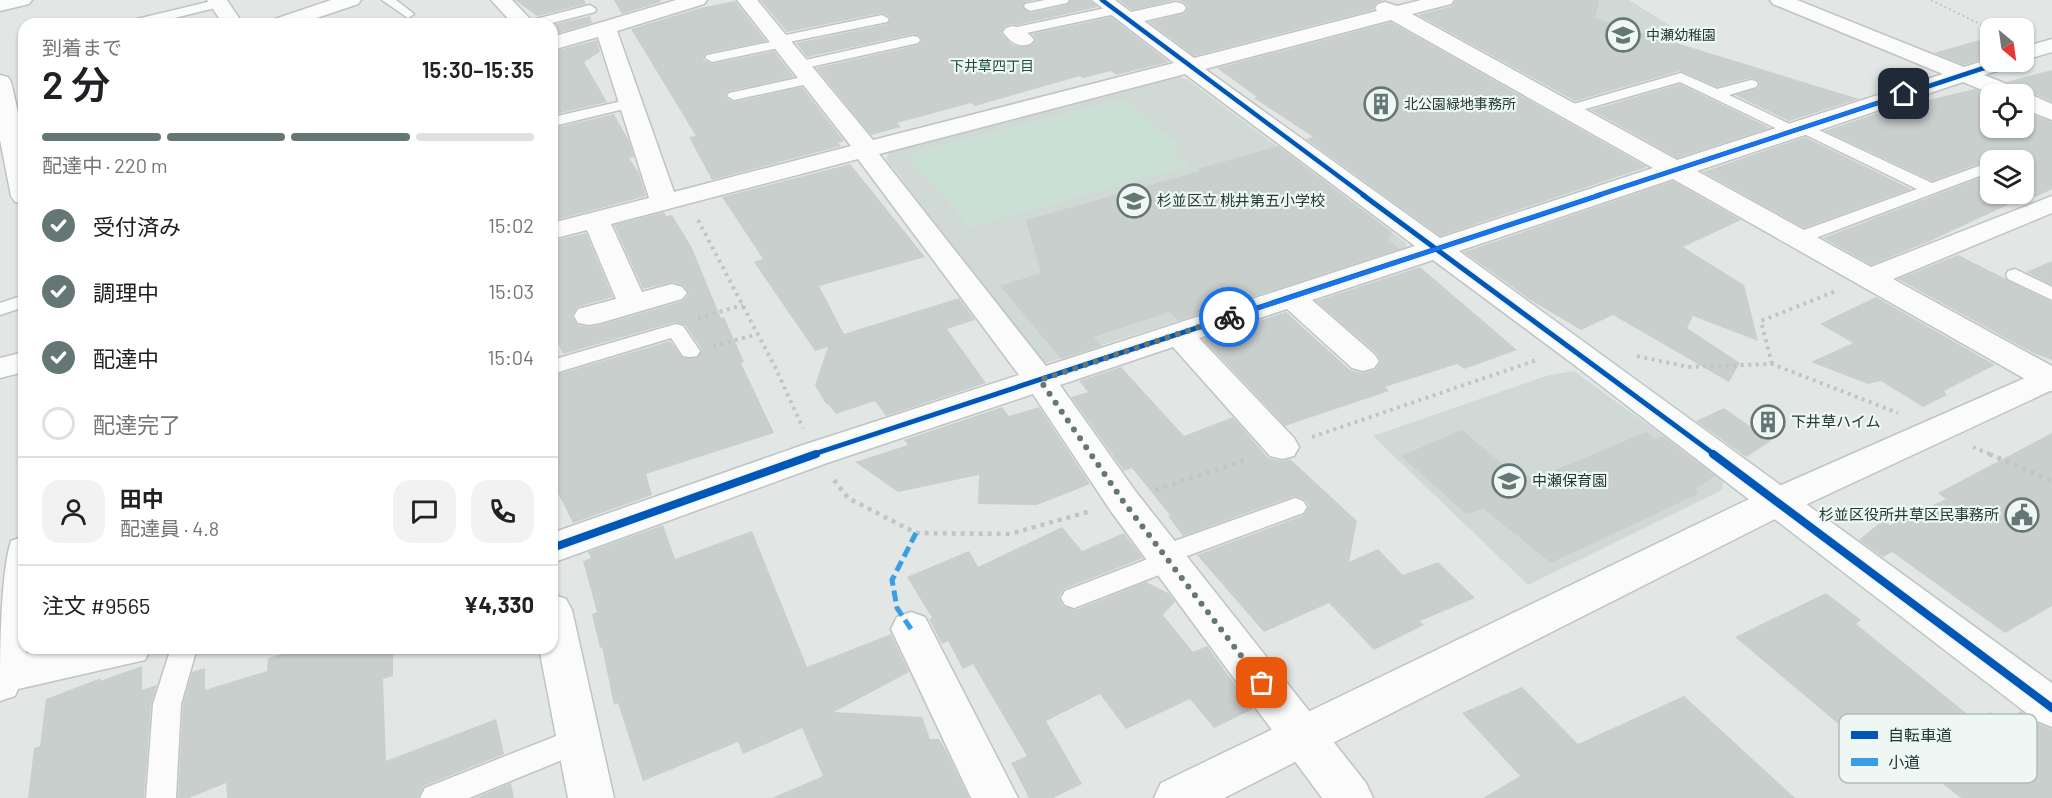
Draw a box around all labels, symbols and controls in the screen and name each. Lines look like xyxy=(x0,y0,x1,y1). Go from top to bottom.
school or university icon: 中瀬幼稚園 xyxy=(1605,17,1641,53)
north arrow xyxy=(1980,18,2034,72)
map controls xyxy=(1980,18,2034,204)
place label: 中瀬幼稚園 xyxy=(1646,26,1716,43)
text: 到着まで xyxy=(42,35,122,59)
text: 15:30–15:35 xyxy=(422,56,534,82)
district label: 下井草四丁目 xyxy=(950,57,1034,74)
text: 2 分 xyxy=(42,60,110,107)
pin xyxy=(1878,68,1929,119)
icon: home xyxy=(1887,77,1920,110)
button: locate xyxy=(1980,84,2034,138)
building icon: 北公園緑地事務所 xyxy=(1363,86,1399,122)
place label: 北公園緑地事務所 xyxy=(1404,95,1516,112)
button: layers xyxy=(1980,150,2034,204)
text: 配達中 · 220 m xyxy=(42,153,167,177)
school or university icon: 杉並区立 桃井第五小学校 xyxy=(1116,183,1152,219)
place label: 杉並区立 桃井第五小学校 xyxy=(1157,191,1325,209)
icon: check xyxy=(42,209,75,242)
text: 受付済み xyxy=(93,213,181,239)
text: 15:02 xyxy=(488,213,534,237)
icon: check xyxy=(42,275,75,308)
text: 調理中 xyxy=(93,279,159,305)
text: 15:03 xyxy=(488,279,534,303)
courier xyxy=(1199,287,1259,347)
icon: bike xyxy=(1213,301,1246,334)
icon: check xyxy=(42,341,75,374)
text: 配達中 xyxy=(93,345,159,371)
text: 15:04 xyxy=(488,345,534,369)
building icon: 下井草ハイム xyxy=(1750,404,1786,440)
text: 配達完了 xyxy=(93,411,181,437)
place label: 下井草ハイム xyxy=(1791,412,1880,430)
school or university icon: 中瀬保育園 xyxy=(1491,463,1527,499)
place label: 中瀬保育園 xyxy=(1532,471,1607,489)
button: person xyxy=(42,480,105,543)
button: chat xyxy=(393,480,456,543)
button: phone xyxy=(471,480,534,543)
text: 田中 xyxy=(120,485,164,511)
public building icon: 杉並区役所井草区民事務所 xyxy=(2004,497,2040,533)
place label: 杉並区役所井草区民事務所 xyxy=(1819,505,1999,523)
text: 配達員 · 4.8 xyxy=(120,516,219,540)
text: ¥4,330 xyxy=(463,591,534,617)
text: 注文 #9565 xyxy=(42,592,150,618)
pin xyxy=(1236,657,1287,708)
icon: bag xyxy=(1245,666,1278,699)
legend xyxy=(1839,714,2037,783)
text: 自転車道 xyxy=(1888,725,1952,744)
text: 小道 xyxy=(1888,752,1920,771)

